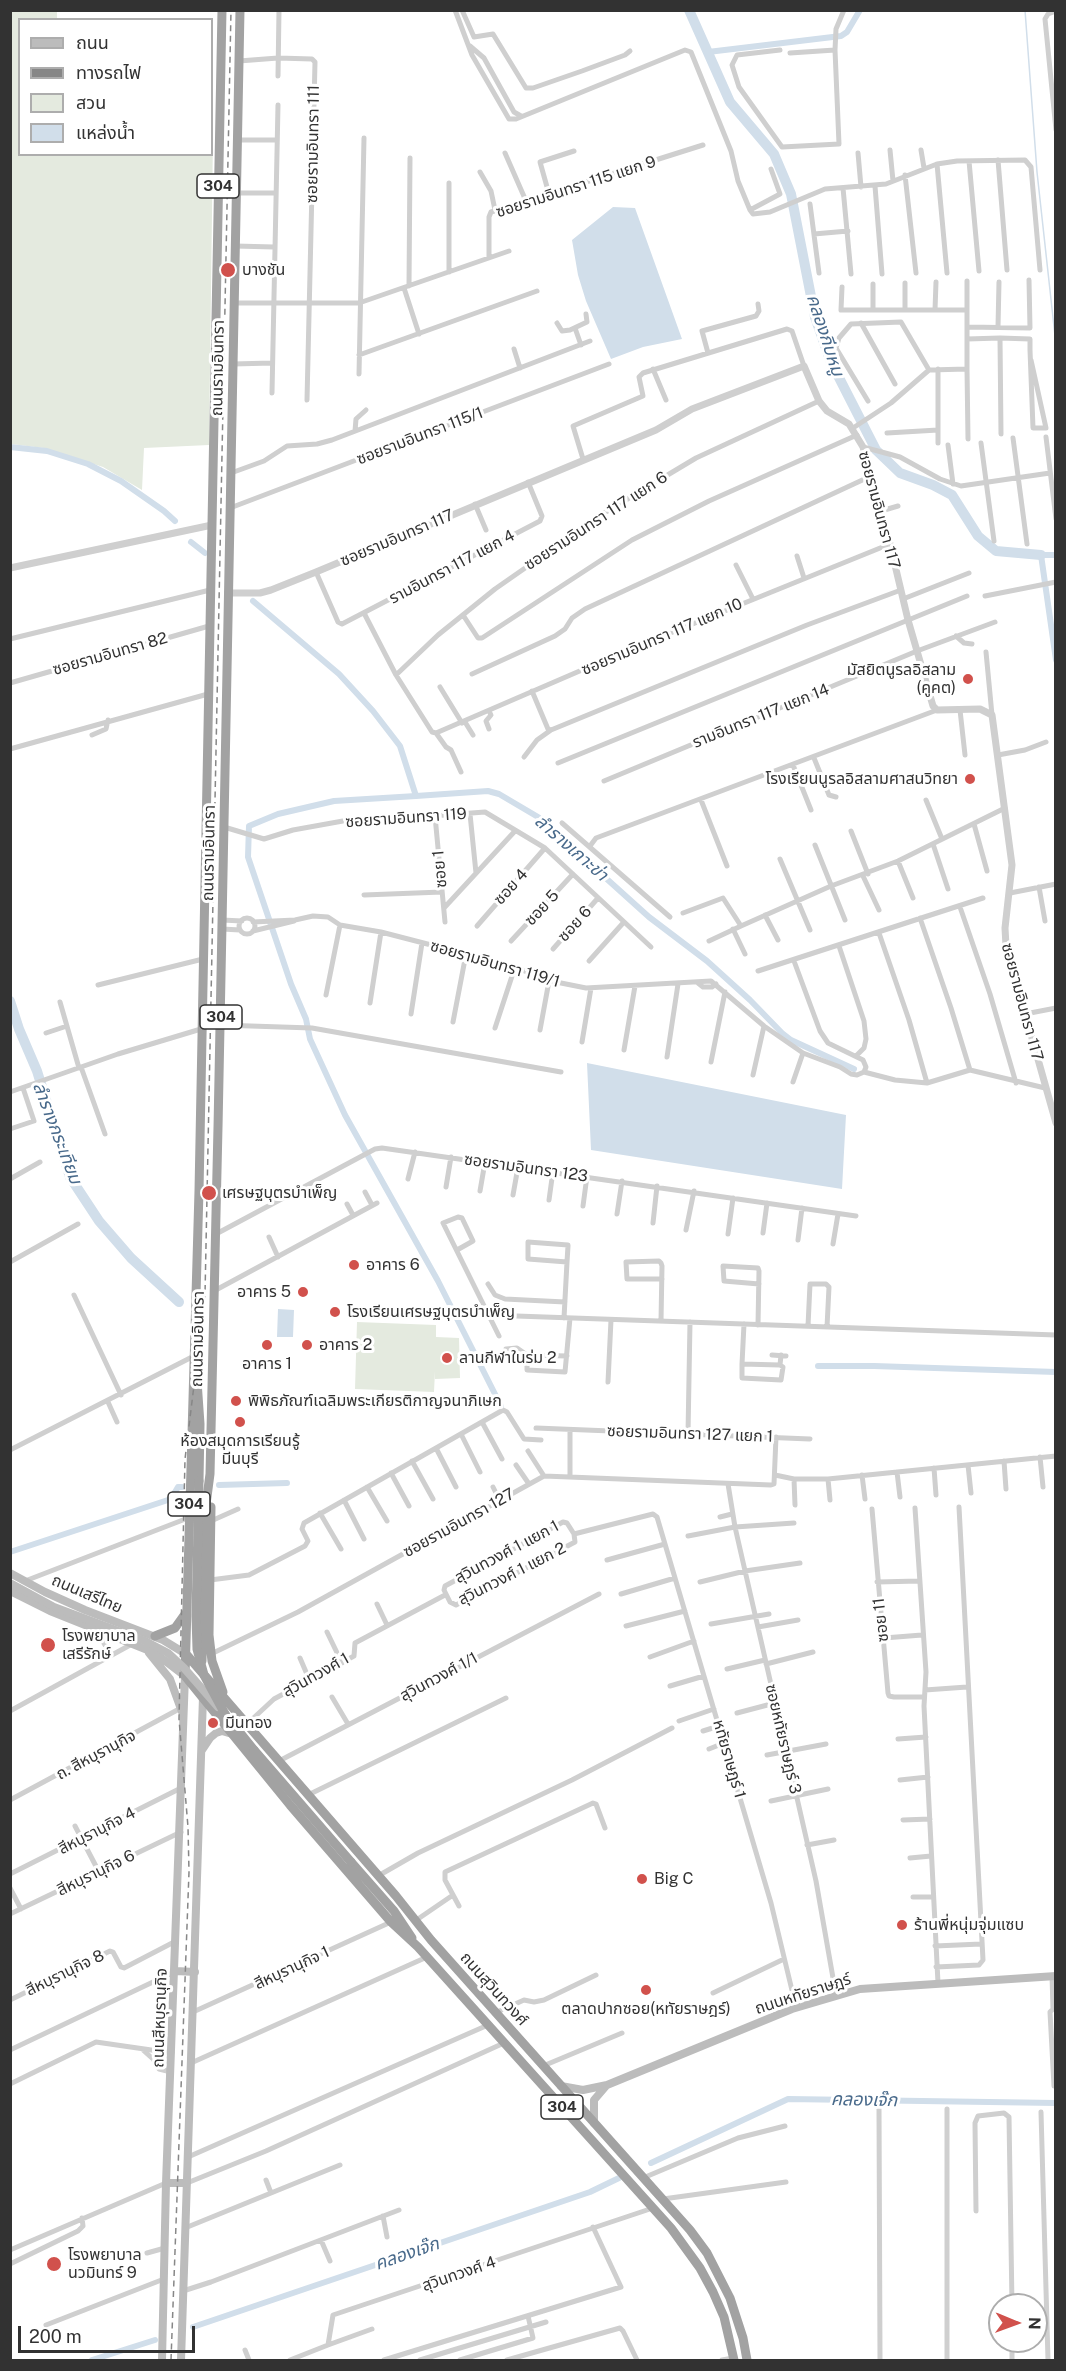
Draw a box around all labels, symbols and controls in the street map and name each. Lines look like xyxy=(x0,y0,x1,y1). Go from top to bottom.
legend xyxy=(18,18,213,156)
text: ถนน xyxy=(76,32,109,53)
text: ทางรถไฟ xyxy=(76,62,141,83)
street label: ซอยรามอินทรา 111 xyxy=(302,85,324,203)
text: สวน xyxy=(76,92,106,113)
text: แหล่งน้ำ xyxy=(76,122,135,143)
street label: ซอยรามอินทรา 115 แยก 9 xyxy=(493,152,659,222)
road number: 304 xyxy=(197,174,239,198)
place label: บางชัน xyxy=(242,260,285,280)
marker: บางชัน xyxy=(219,261,237,279)
water label: คลองกีบหมู xyxy=(802,291,848,379)
street label: ถนนรามอินทรา xyxy=(208,320,228,416)
street label: ซอยรามอินทรา 115/1 xyxy=(354,403,486,469)
street label: ซอยรามอินทรา 117 xyxy=(854,449,904,571)
street label: ซอยรามอินทรา 117 แยก 6 xyxy=(521,468,671,574)
street label: ซอยรามอินทรา 117 xyxy=(337,505,457,571)
street label: รามอินทรา 117 แยก 4 xyxy=(386,526,518,608)
street label: ซอยรามอินทรา 117 แยก 10 xyxy=(579,594,745,680)
street label: ซอยรามอินทรา 82 xyxy=(50,628,170,680)
place label: มัสยิตนูรลอิสลาม (คูคต) xyxy=(847,660,956,698)
marker: มัสยิตนูรลอิสลาม (คูคต) xyxy=(961,672,975,686)
street label: รามอินทรา 117 แยก 14 xyxy=(690,680,832,752)
place label: โรงเรียนนูรลอิสลามศาสนวิทยา xyxy=(765,769,958,789)
marker: โรงเรียนนูรลอิสลามศาสนวิทยา xyxy=(963,772,977,786)
street label: ซอยรามอินทรา 119 xyxy=(345,804,467,832)
street label: ถนนรามอินทรา xyxy=(199,805,219,901)
water label: ลำรางเกาะข่า xyxy=(530,810,612,886)
street label: ซอย 1 xyxy=(429,849,451,889)
street label: ซอย 4 xyxy=(490,865,532,909)
street label: ซอย 5 xyxy=(521,886,563,930)
street label: ซอย 6 xyxy=(554,902,596,946)
street label: ซอยรามอินทรา 119/1 xyxy=(428,936,562,992)
street label: ซอยรามอินทรา 117 xyxy=(997,941,1047,1063)
road number: 304 xyxy=(200,1005,242,1029)
water label: ลำรางกระเทียม xyxy=(28,1079,86,1187)
street label: ซอยรามอินทรา 123 xyxy=(463,1150,589,1186)
place label: เศรษฐบุตรบำเพ็ญ xyxy=(222,1183,337,1203)
marker: เศรษฐบุตรบำเพ็ญ xyxy=(200,1184,218,1202)
place label: อาคาร 6 xyxy=(366,1255,420,1275)
marker: อาคาร 6 xyxy=(347,1258,361,1272)
place label: อาคาร 5 xyxy=(237,1282,291,1302)
marker: อาคาร 5 xyxy=(296,1285,310,1299)
street label: ถนนรามอินทรา xyxy=(188,1291,208,1387)
place label: โรงเรียนเศรษฐบุตรบำเพ็ญ xyxy=(347,1302,515,1322)
marker: โรงเรียนเศรษฐบุตรบำเพ็ญ xyxy=(328,1305,342,1319)
place label: อาคาร 2 xyxy=(319,1335,372,1355)
marker: อาคาร 1 xyxy=(260,1338,274,1352)
marker: อาคาร 2 xyxy=(300,1338,314,1352)
place label: ลานกีฬาในร่ม 2 xyxy=(459,1348,557,1368)
marker: ลานกีฬาในร่ม 2 xyxy=(440,1351,454,1365)
place label: อาคาร 1 xyxy=(242,1354,292,1374)
place label: พิพิธภัณฑ์เฉลิมพระเกียรติกาญจนาภิเษก xyxy=(248,1391,502,1411)
marker: พิพิธภัณฑ์เฉลิมพระเกียรติกาญจนาภิเษก xyxy=(229,1394,243,1408)
marker: ห้องสมุดการเรียนรู้ มีนบุรี xyxy=(233,1415,247,1429)
street label: ซอยรามอินทรา 127 แยก 1 xyxy=(607,1422,773,1446)
place label: ห้องสมุดการเรียนรู้ มีนบุรี xyxy=(180,1431,300,1469)
street label: ซอยรามอินทรา 127 xyxy=(400,1484,518,1562)
road number: 304 xyxy=(168,1492,210,1516)
street label: สุวินทวงศ์ 1 แยก 1 xyxy=(452,1516,562,1588)
street label: สุวินทวงศ์ 1 แยก 2 xyxy=(455,1539,569,1609)
street label: ถนนเสรีไทย xyxy=(49,1571,125,1617)
street label: ซอย 11 xyxy=(869,1597,893,1643)
place label: โรงพยาบาล เสรีรักษ์ xyxy=(62,1626,136,1664)
marker: โรงพยาบาล เสรีรักษ์ xyxy=(39,1636,57,1654)
street label: สุวินทวงศ์ 1/1 xyxy=(397,1648,481,1706)
street label: สุวินทวงศ์ 1 xyxy=(279,1649,353,1701)
street label: ซอยหทัยราษฎร์ 3 xyxy=(761,1682,805,1796)
place label: มีนทอง xyxy=(225,1713,272,1733)
marker: มีนทอง xyxy=(206,1716,220,1730)
street label: หทัยราษฎร์ 1 xyxy=(709,1717,749,1801)
street label: ถ. สีหบุรานุกิจ xyxy=(53,1726,139,1784)
street label: สีหบุรานุกิจ 4 xyxy=(55,1803,139,1859)
street label: สีหบุรานุกิจ 6 xyxy=(54,1846,138,1900)
place label: Big C xyxy=(654,1869,694,1889)
marker: Big C xyxy=(635,1872,649,1886)
place label: ร้านพี่หนุ่มจุ่มแซบ xyxy=(914,1915,1024,1935)
marker: ร้านพี่หนุ่มจุ่มแซบ xyxy=(895,1918,909,1932)
street label: สีหบุรานุกิจ 1 xyxy=(251,1942,333,1994)
street label: สีหบุรานุกิจ 8 xyxy=(23,1946,107,2000)
street label: ถนนสุวินทวงศ์ xyxy=(456,1948,532,2030)
street label: ถนนสีหบุรานุกิจ xyxy=(149,1968,171,2068)
street label: ถนนหทัยราษฎร์ xyxy=(753,1969,853,2019)
marker: ตลาดปากซอย(หทัยราษฎร์) xyxy=(639,1983,653,1997)
place label: ตลาดปากซอย(หทัยราษฎร์) xyxy=(561,1999,731,2019)
water label: คลองเจ๊ก xyxy=(831,2089,897,2111)
road number: 304 xyxy=(541,2095,583,2119)
water label: คลองเจ๊ก xyxy=(372,2233,442,2275)
place label: โรงพยาบาล นวมินทร์ 9 xyxy=(68,2245,142,2283)
street label: สุวินทวงศ์ 4 xyxy=(419,2252,499,2296)
marker: โรงพยาบาล นวมินทร์ 9 xyxy=(45,2255,63,2273)
north arrow xyxy=(988,2293,1048,2353)
scale bar xyxy=(21,2314,198,2352)
text: N xyxy=(1025,2317,1044,2330)
text: 200 m xyxy=(29,2326,82,2347)

